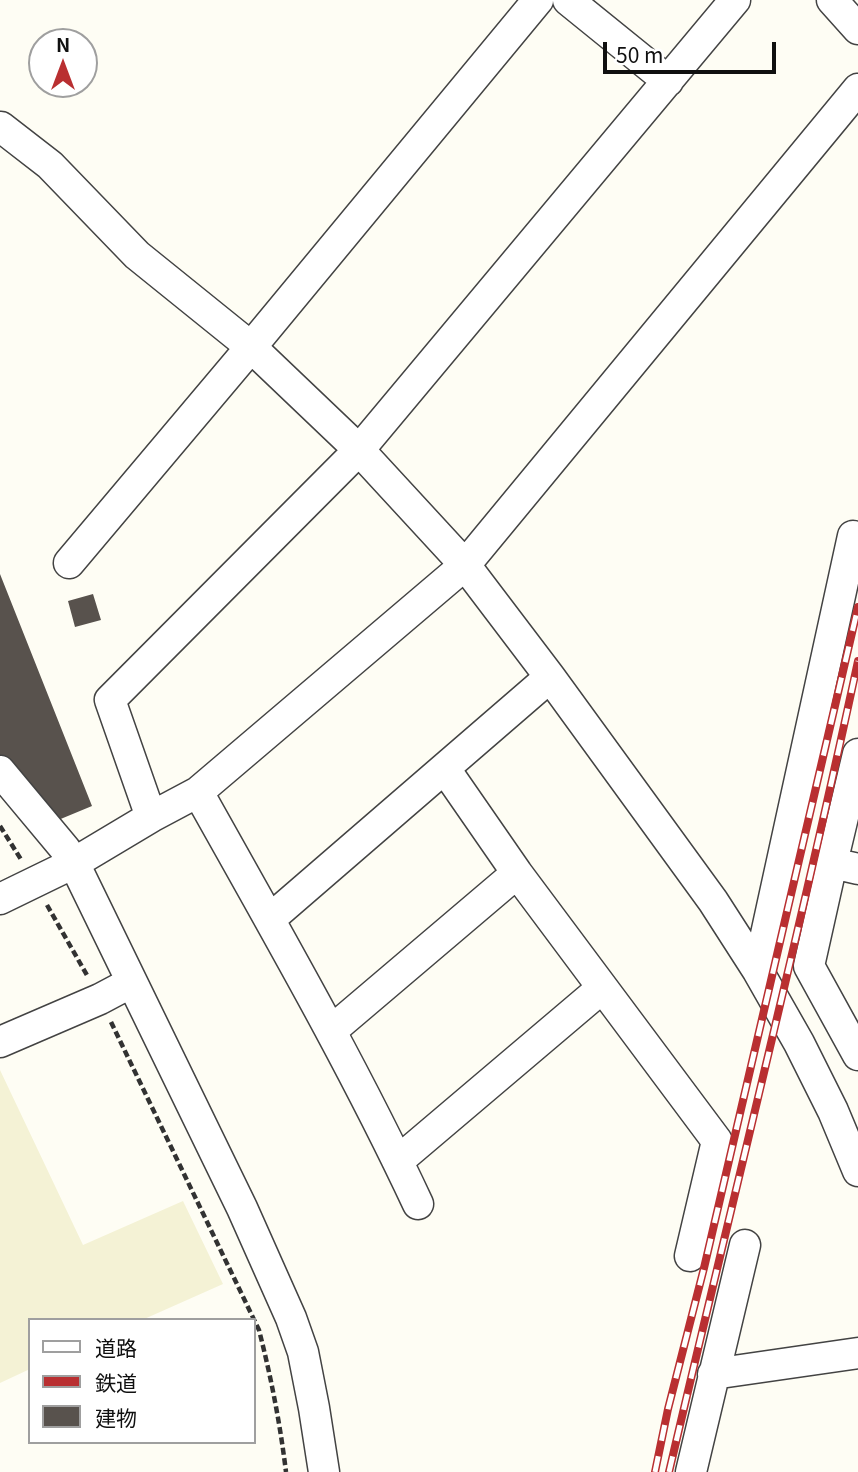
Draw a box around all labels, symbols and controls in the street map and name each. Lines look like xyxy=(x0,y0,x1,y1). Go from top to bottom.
north arrow xyxy=(28,28,98,98)
scale bar xyxy=(606,28,779,72)
text: N xyxy=(56,30,70,57)
text: 50 m xyxy=(616,39,663,69)
legend xyxy=(28,1318,256,1444)
text: 道路 xyxy=(95,1332,137,1362)
text: 鉄道 xyxy=(95,1367,137,1397)
text: 建物 xyxy=(95,1402,137,1432)

